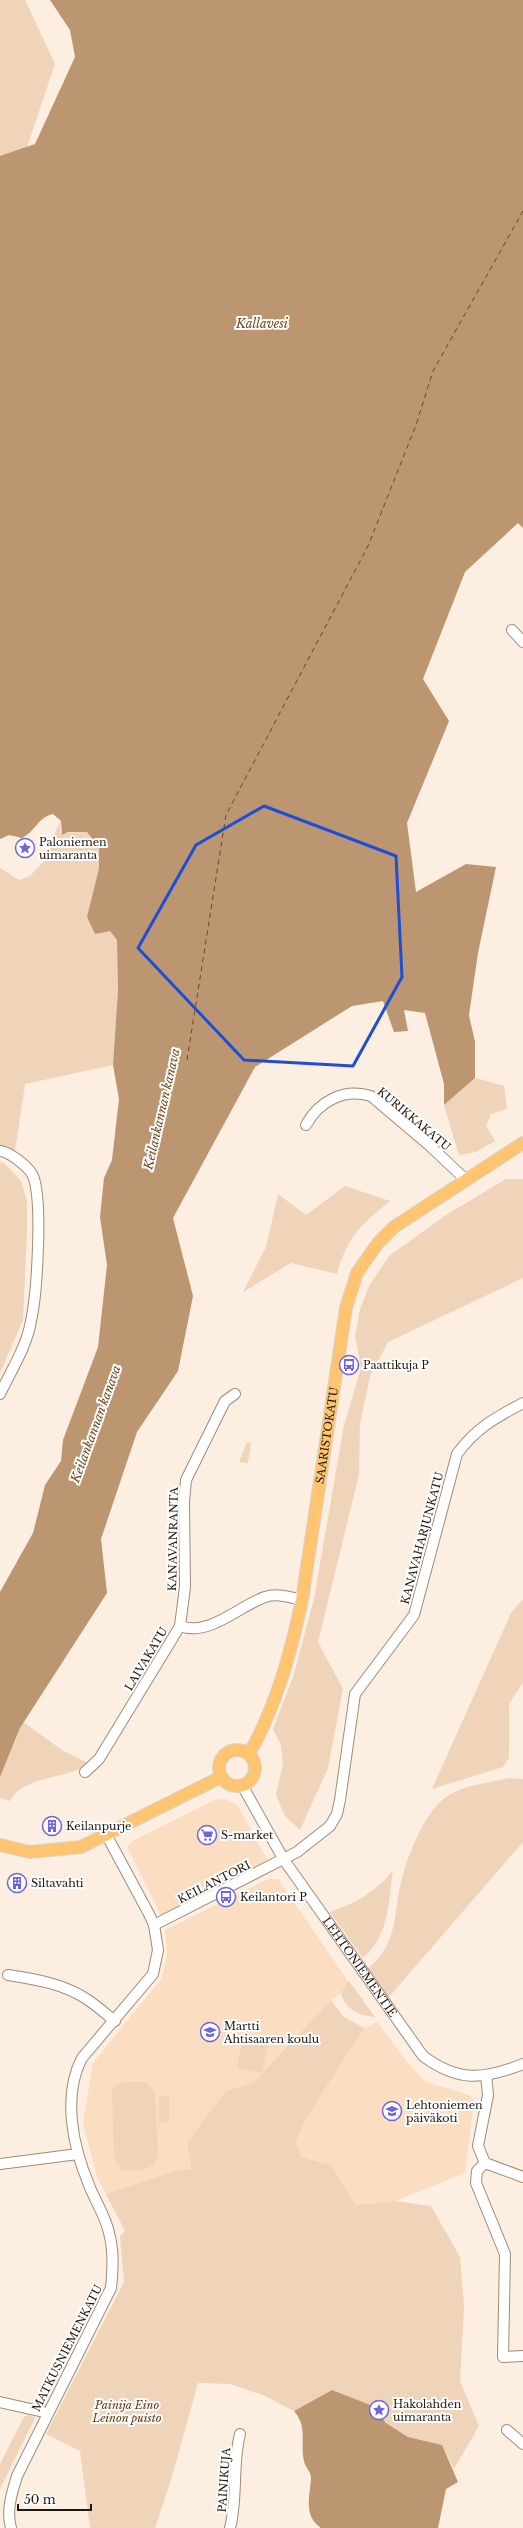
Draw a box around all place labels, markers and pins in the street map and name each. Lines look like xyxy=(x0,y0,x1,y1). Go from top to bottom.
place label: Paloniemen uimaranta xyxy=(39,835,107,862)
place icon: Paloniemen uimaranta xyxy=(14,837,36,859)
bus stop icon: Paattikuja P xyxy=(338,1354,360,1376)
place label: Paattikuja P xyxy=(363,1358,429,1372)
building icon: Keilanpurje xyxy=(41,1815,63,1837)
place label: Keilanpurje xyxy=(66,1819,131,1833)
supermarket icon: S-market xyxy=(196,1824,218,1846)
place label: S-market xyxy=(221,1828,274,1842)
building icon: Siltavahti xyxy=(6,1872,28,1894)
place label: Siltavahti xyxy=(31,1876,84,1890)
bus stop icon: Keilantori P xyxy=(215,1886,237,1908)
place label: Keilantori P xyxy=(240,1890,307,1904)
place label: Martti Ahtisaaren koulu xyxy=(223,2019,320,2046)
school or university icon: Martti Ahtisaaren koulu xyxy=(199,2021,221,2043)
place label: Lehtoniemen päiväkoti xyxy=(406,2098,483,2125)
school or university icon: Lehtoniemen päiväkoti xyxy=(381,2100,403,2122)
place label: Hakolahden uimaranta xyxy=(393,2397,462,2424)
place icon: Hakolahden uimaranta xyxy=(368,2399,390,2421)

